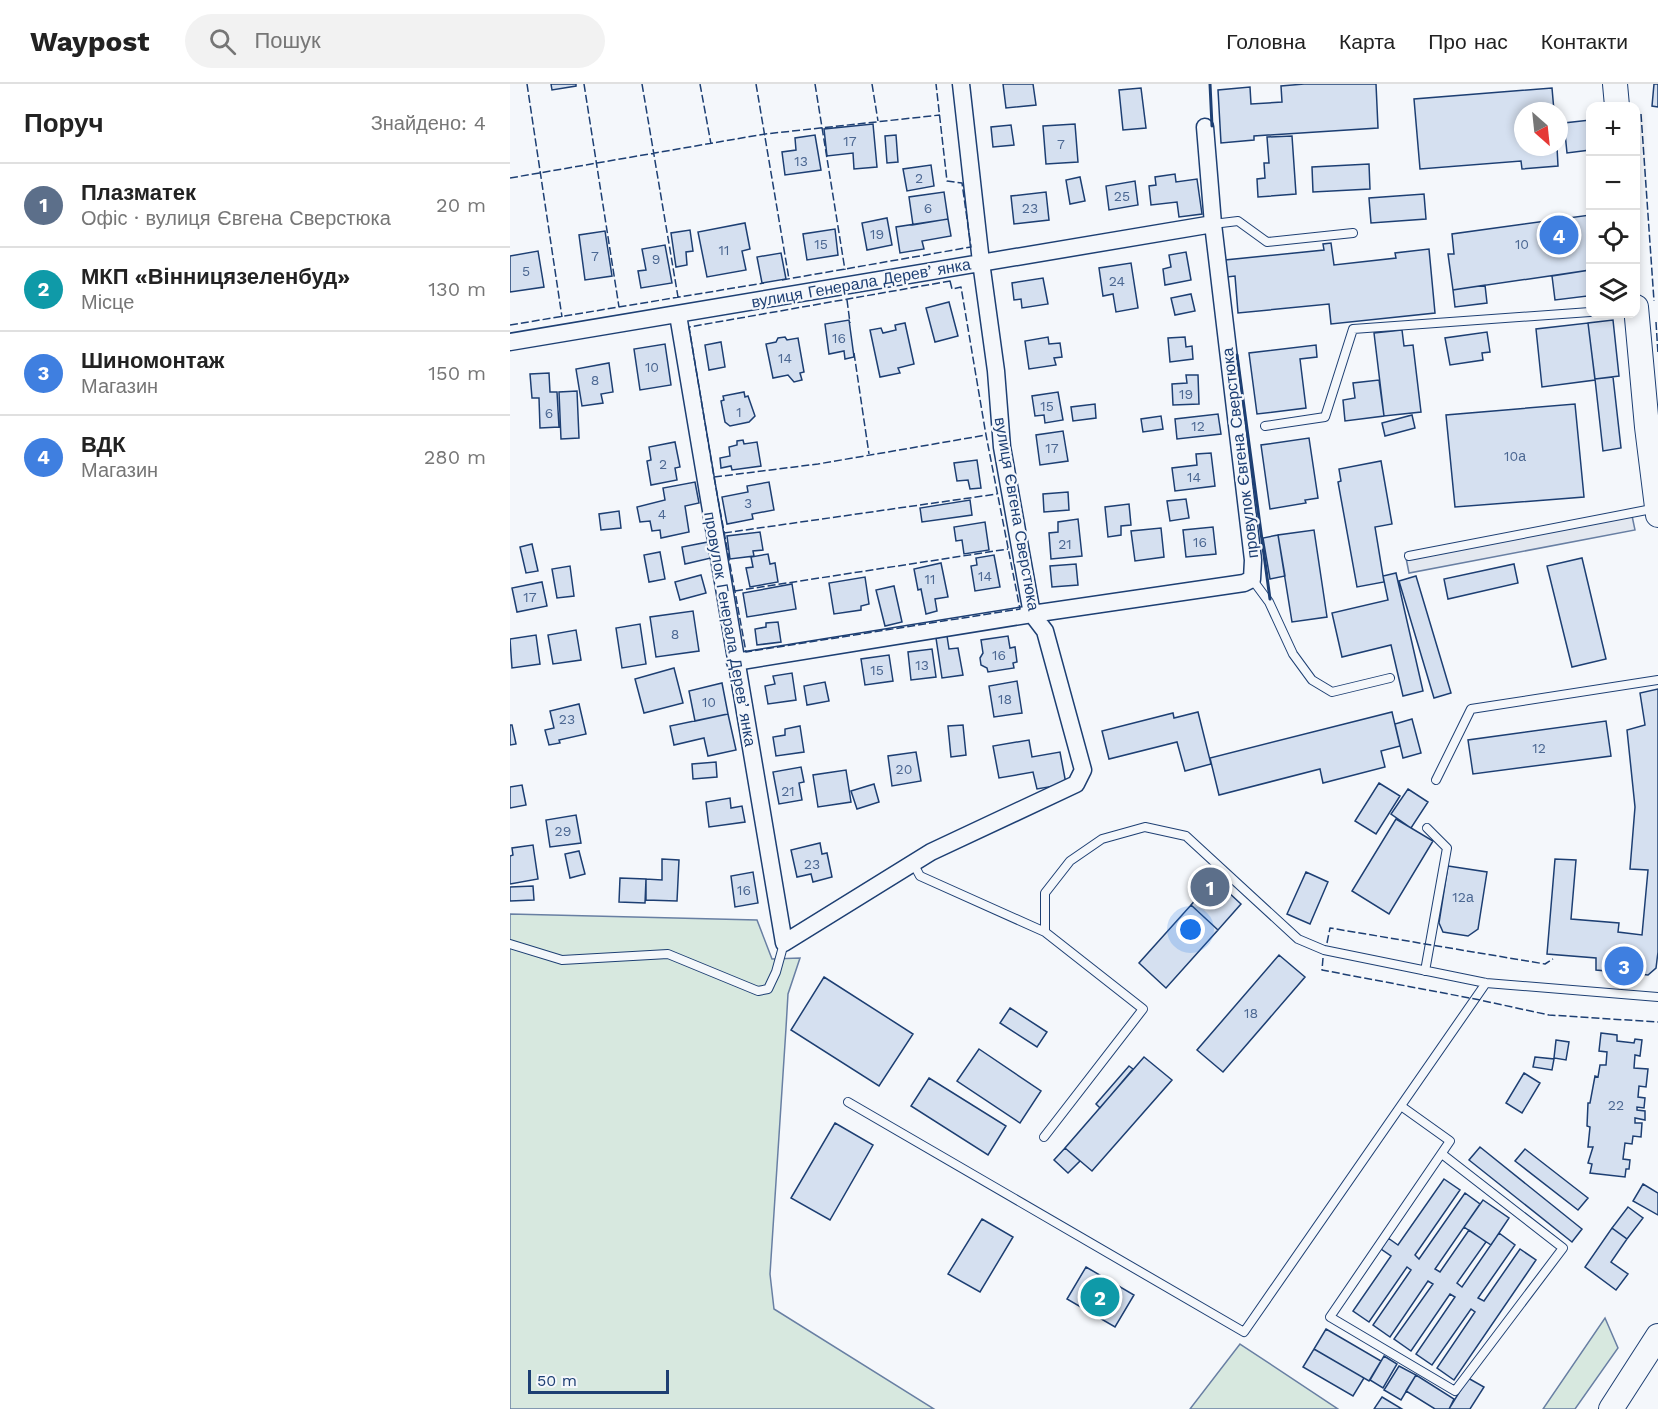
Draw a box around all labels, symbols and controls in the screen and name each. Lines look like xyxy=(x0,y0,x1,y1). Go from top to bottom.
search box xyxy=(185,14,605,68)
text: Waypost xyxy=(30,25,149,58)
icon: search xyxy=(206,25,239,58)
text: Пошук xyxy=(254,28,321,53)
text: Головна xyxy=(1226,29,1306,54)
text: Карта xyxy=(1339,29,1395,54)
text: Про нас xyxy=(1428,29,1508,54)
text: Контакти xyxy=(1541,29,1628,54)
north arrow xyxy=(1514,102,1568,156)
map controls xyxy=(1586,102,1640,318)
button: + xyxy=(1586,102,1640,156)
text: Поруч xyxy=(24,108,104,138)
text: Знайдено: 4 xyxy=(371,111,486,135)
house number: 17 xyxy=(843,133,857,149)
house number: 7 xyxy=(1057,136,1065,152)
house number: 13 xyxy=(794,153,808,169)
button: − xyxy=(1586,156,1640,210)
house number: 2 xyxy=(915,170,923,186)
text: Плазматек xyxy=(81,180,196,205)
house number: 25 xyxy=(1114,188,1130,204)
text: 1 xyxy=(39,193,48,217)
text: 20 m xyxy=(436,193,486,217)
house number: 6 xyxy=(924,200,932,216)
house number: 23 xyxy=(1022,200,1038,216)
text: Офіс · вулиця Євгена Сверстюка xyxy=(81,206,391,230)
button: locate xyxy=(1586,210,1640,264)
pin: 4 xyxy=(1540,212,1578,258)
house number: 19 xyxy=(870,226,884,242)
house number: 15 xyxy=(814,236,828,252)
house number: 10 xyxy=(1515,236,1529,252)
house number: 11 xyxy=(719,242,729,258)
house number: 7 xyxy=(591,248,599,264)
house number: 9 xyxy=(652,251,660,267)
street label: вулиця Генерала Деревʼянка xyxy=(750,254,972,312)
house number: 5 xyxy=(522,263,530,279)
text: МКП «Вінницязеленбуд» xyxy=(81,264,350,289)
button: layers xyxy=(1586,264,1640,318)
house number: 24 xyxy=(1109,273,1125,289)
text: 2 xyxy=(38,277,49,301)
text: 130 m xyxy=(428,277,486,301)
text: Місце xyxy=(81,290,134,314)
house number: 16 xyxy=(832,330,846,346)
street label: провулок Євгена Сверстюка xyxy=(1218,347,1262,559)
text: Шиномонтаж xyxy=(81,348,224,373)
house number: 14 xyxy=(778,350,792,366)
house number: 10 xyxy=(645,359,659,375)
text: 3 xyxy=(38,361,49,385)
text: 150 m xyxy=(428,361,486,385)
house number: 8 xyxy=(591,372,599,388)
text: Магазин xyxy=(81,374,158,398)
house number: 19 xyxy=(1179,386,1193,402)
house number: 15 xyxy=(1040,398,1054,414)
house number: 1 xyxy=(736,404,742,420)
house number: 6 xyxy=(545,405,553,421)
street label: вулиця Євгена Сверстюка xyxy=(991,416,1043,612)
house number: 12 xyxy=(1191,418,1205,434)
text: ВДК xyxy=(81,432,126,457)
house number: 17 xyxy=(1045,440,1059,456)
text: 4 xyxy=(37,445,50,469)
text: 280 m xyxy=(424,445,486,469)
house number: 10а xyxy=(1504,448,1526,464)
house number: 2 xyxy=(659,456,667,472)
text: Магазин xyxy=(81,458,158,482)
house number: 14 xyxy=(1187,469,1201,485)
house number: 3 xyxy=(744,495,752,511)
house number: 4 xyxy=(658,506,666,522)
street label: провулок Генерала Деревʼянка xyxy=(700,510,760,748)
house number: 16 xyxy=(1193,534,1207,550)
house number: 21 xyxy=(1058,536,1072,552)
house number: 14 xyxy=(978,568,992,584)
house number: 11 xyxy=(925,571,935,587)
house number: 17 xyxy=(523,589,537,605)
house number: 8 xyxy=(671,626,679,642)
house number: 16 xyxy=(992,647,1006,663)
house number: 13 xyxy=(915,657,929,673)
house number: 15 xyxy=(870,662,884,678)
house number: 18 xyxy=(998,691,1012,707)
house number: 10 xyxy=(702,694,716,710)
house number: 23 xyxy=(559,711,575,727)
house number: 12 xyxy=(1532,740,1546,756)
house number: 20 xyxy=(896,761,912,777)
house number: 21 xyxy=(781,783,795,799)
house number: 29 xyxy=(555,823,571,839)
house number: 23 xyxy=(804,856,820,872)
pin: 1 xyxy=(1190,864,1230,910)
house number: 16 xyxy=(737,882,751,898)
house number: 12а xyxy=(1452,889,1474,905)
your location xyxy=(1176,915,1205,944)
pin: 3 xyxy=(1604,944,1644,988)
house number: 18 xyxy=(1244,1005,1258,1021)
house number: 22 xyxy=(1608,1097,1624,1113)
pin: 2 xyxy=(1080,1274,1120,1320)
scale bar xyxy=(528,1367,669,1394)
text: 50 m xyxy=(537,1371,577,1390)

